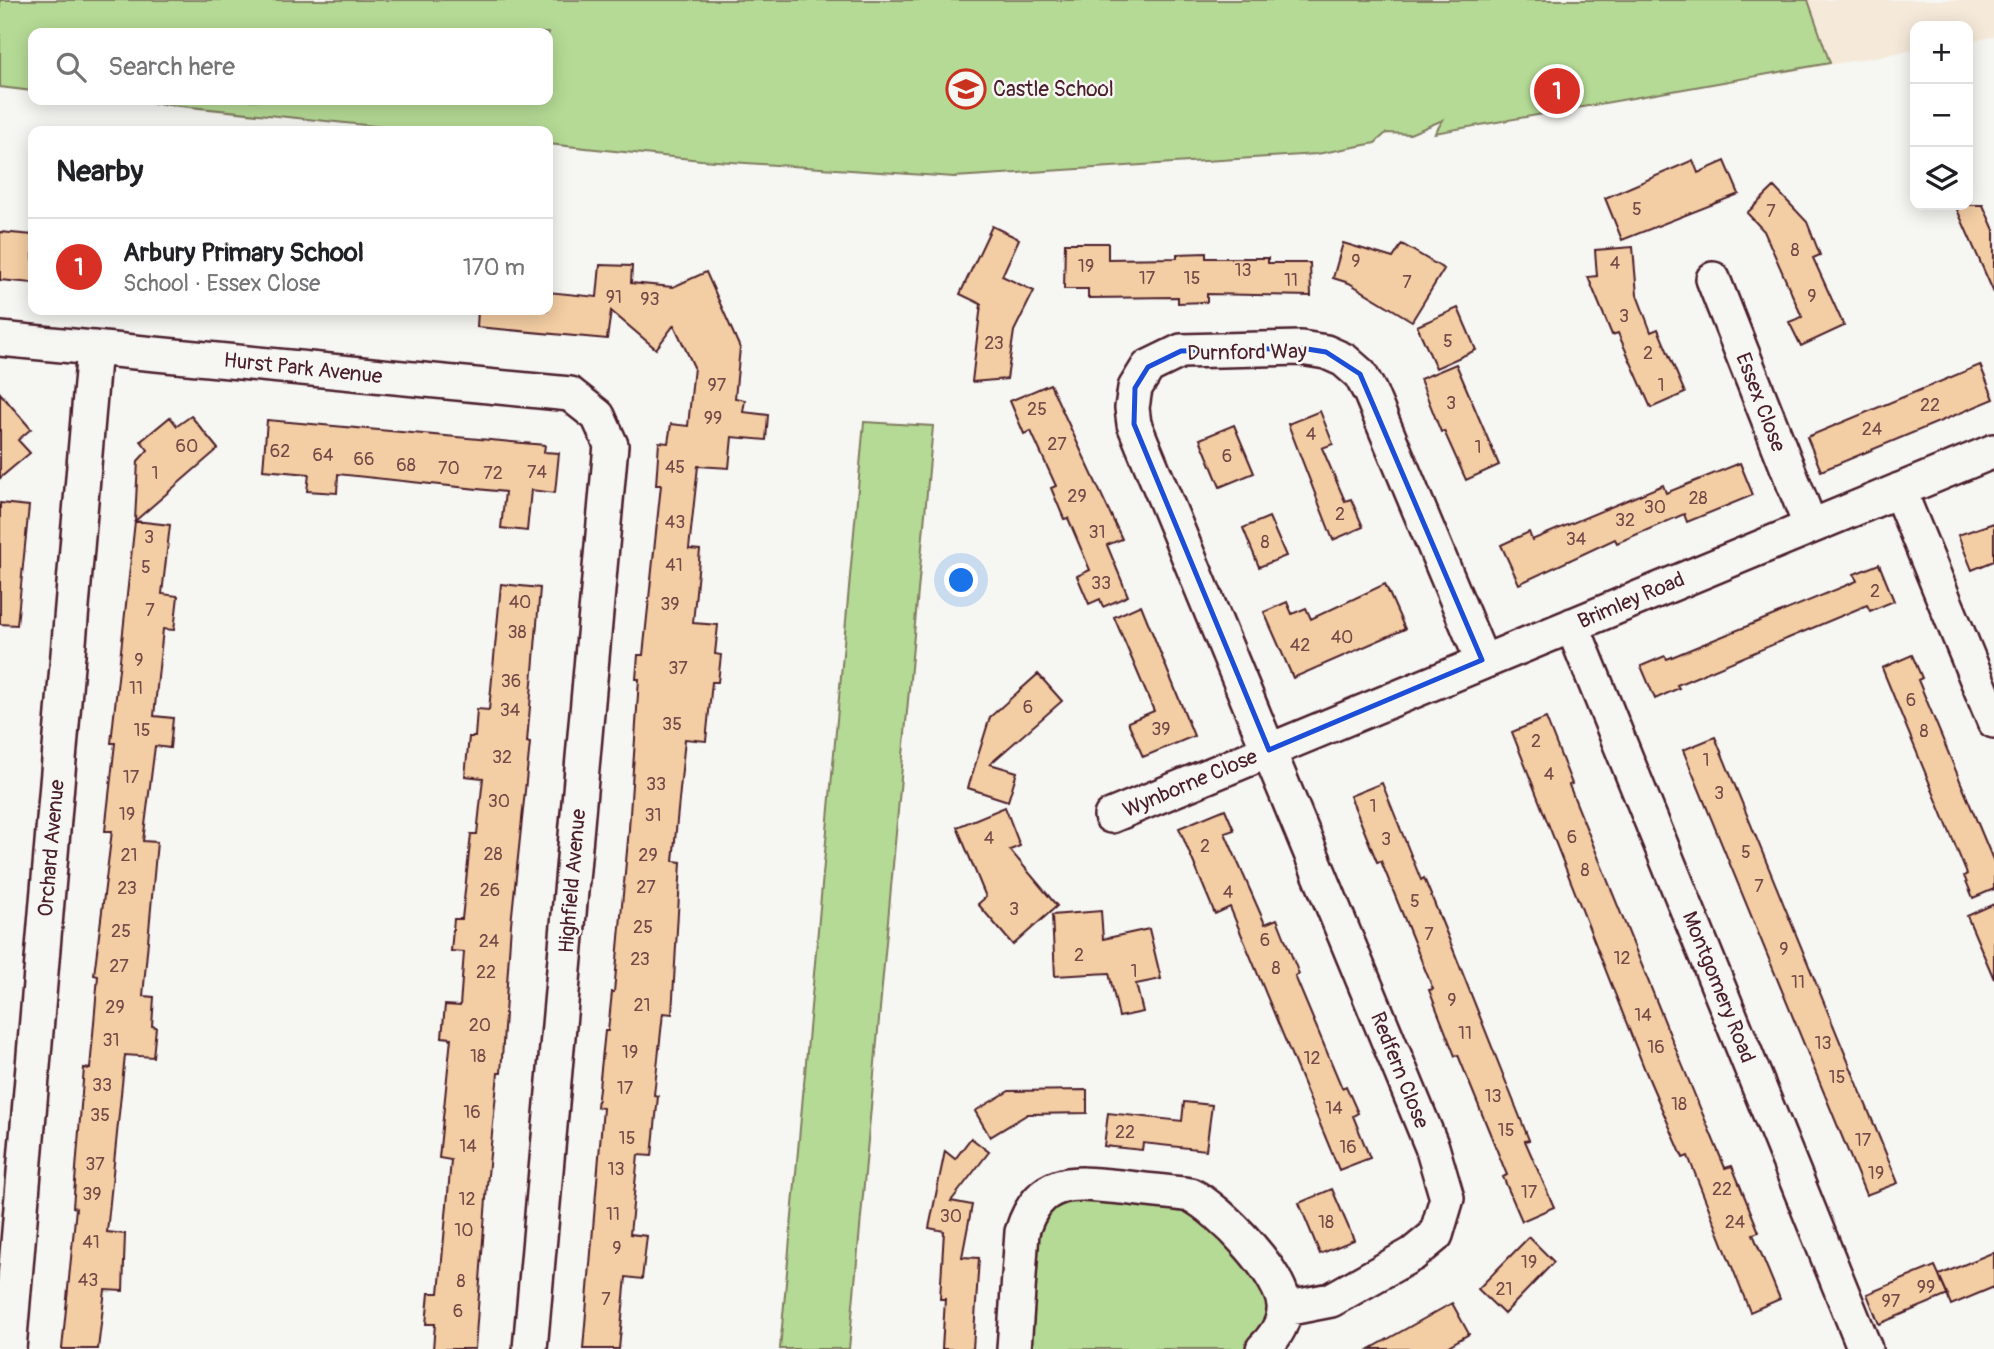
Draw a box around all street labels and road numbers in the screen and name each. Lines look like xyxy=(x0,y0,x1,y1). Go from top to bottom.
street label: Durnford Way xyxy=(1187,338,1307,367)
street label: Hurst Park Avenue xyxy=(222,347,384,390)
street label: Essex Close xyxy=(1729,349,1792,456)
street label: Brimley Road xyxy=(1574,566,1689,635)
street label: Wynborne Close xyxy=(1119,743,1262,824)
street label: Orchard Avenue xyxy=(32,778,71,918)
street label: Highfield Avenue xyxy=(553,807,592,954)
street label: Montgomery Road xyxy=(1676,907,1761,1067)
street label: Redfern Close xyxy=(1364,1008,1435,1133)

